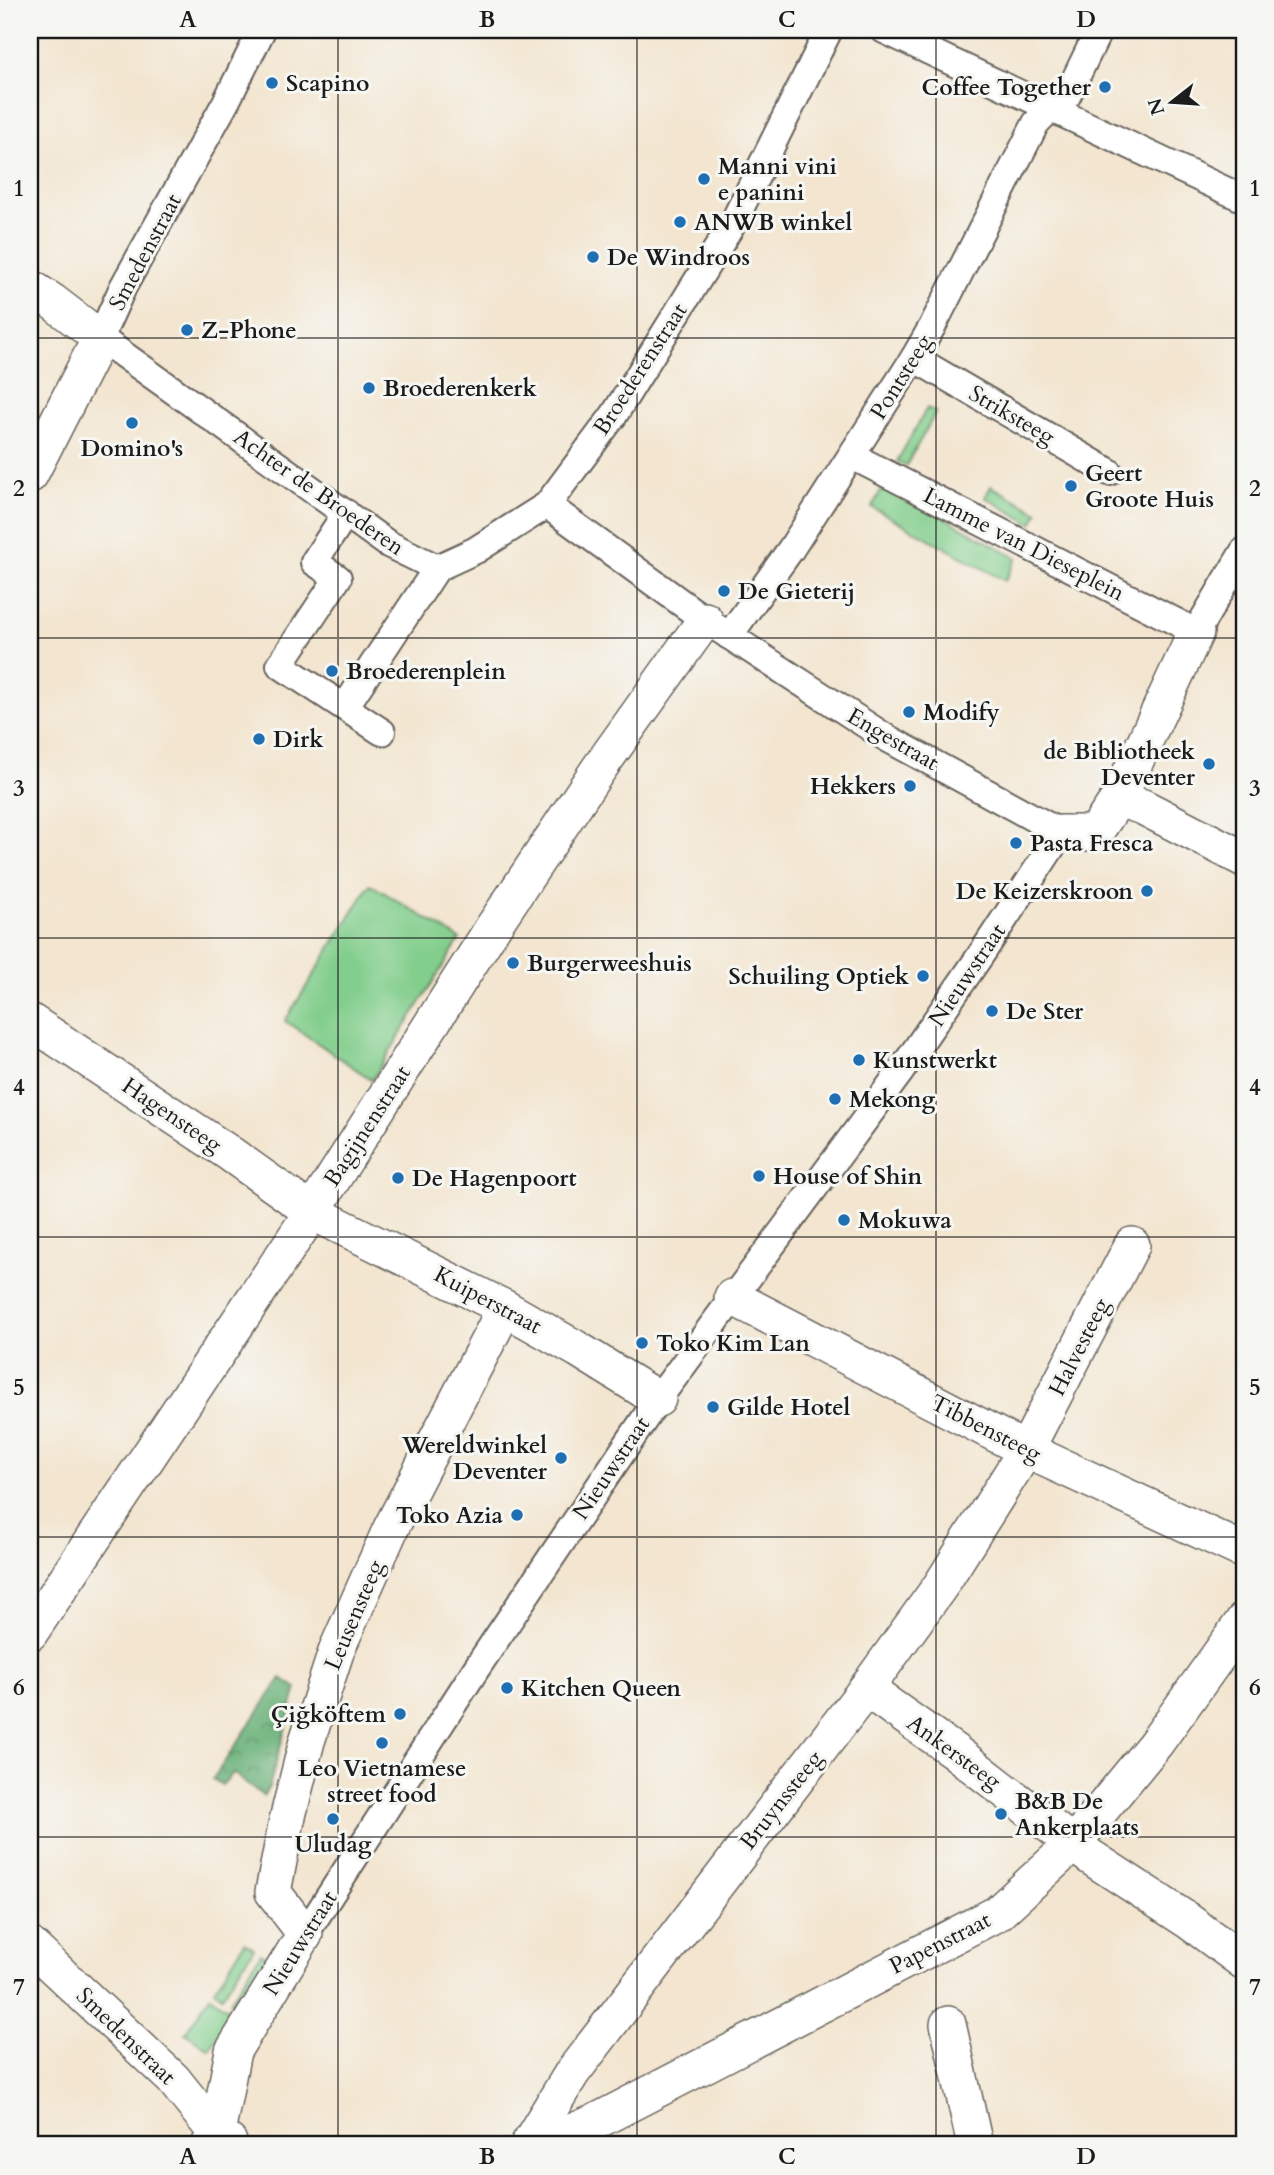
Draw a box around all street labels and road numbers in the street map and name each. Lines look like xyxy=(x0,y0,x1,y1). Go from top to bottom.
street label: Smedenstraat xyxy=(101,188,189,316)
street label: Broederenstraat xyxy=(586,297,694,441)
street label: Pontsteeg xyxy=(863,328,939,426)
street label: Striksteeg xyxy=(963,378,1061,452)
street label: Achter de Broederen xyxy=(227,421,411,563)
street label: Lamme van Dieseplein xyxy=(918,480,1130,608)
street label: Engestraat xyxy=(841,700,945,778)
street label: Nieuwstraat xyxy=(921,917,1013,1033)
street label: Bagijnenstraat xyxy=(316,1059,418,1193)
street label: Hagensteeg xyxy=(116,1070,228,1160)
street label: Kuiperstraat xyxy=(429,1259,547,1341)
street label: Halvesteeg xyxy=(1041,1293,1117,1401)
street label: Tibbensteeg xyxy=(925,1387,1047,1469)
street label: Nieuwstraat xyxy=(565,1410,657,1526)
street label: Leusensteeg xyxy=(317,1555,391,1675)
street label: Ankersteeg xyxy=(901,1707,1007,1797)
street label: Bruynssteeg xyxy=(732,1744,830,1856)
street label: Nieuwstraat xyxy=(256,1885,344,2001)
street label: Papenstraat xyxy=(884,1904,996,1982)
street label: Smedenstraat xyxy=(69,1981,183,2091)

